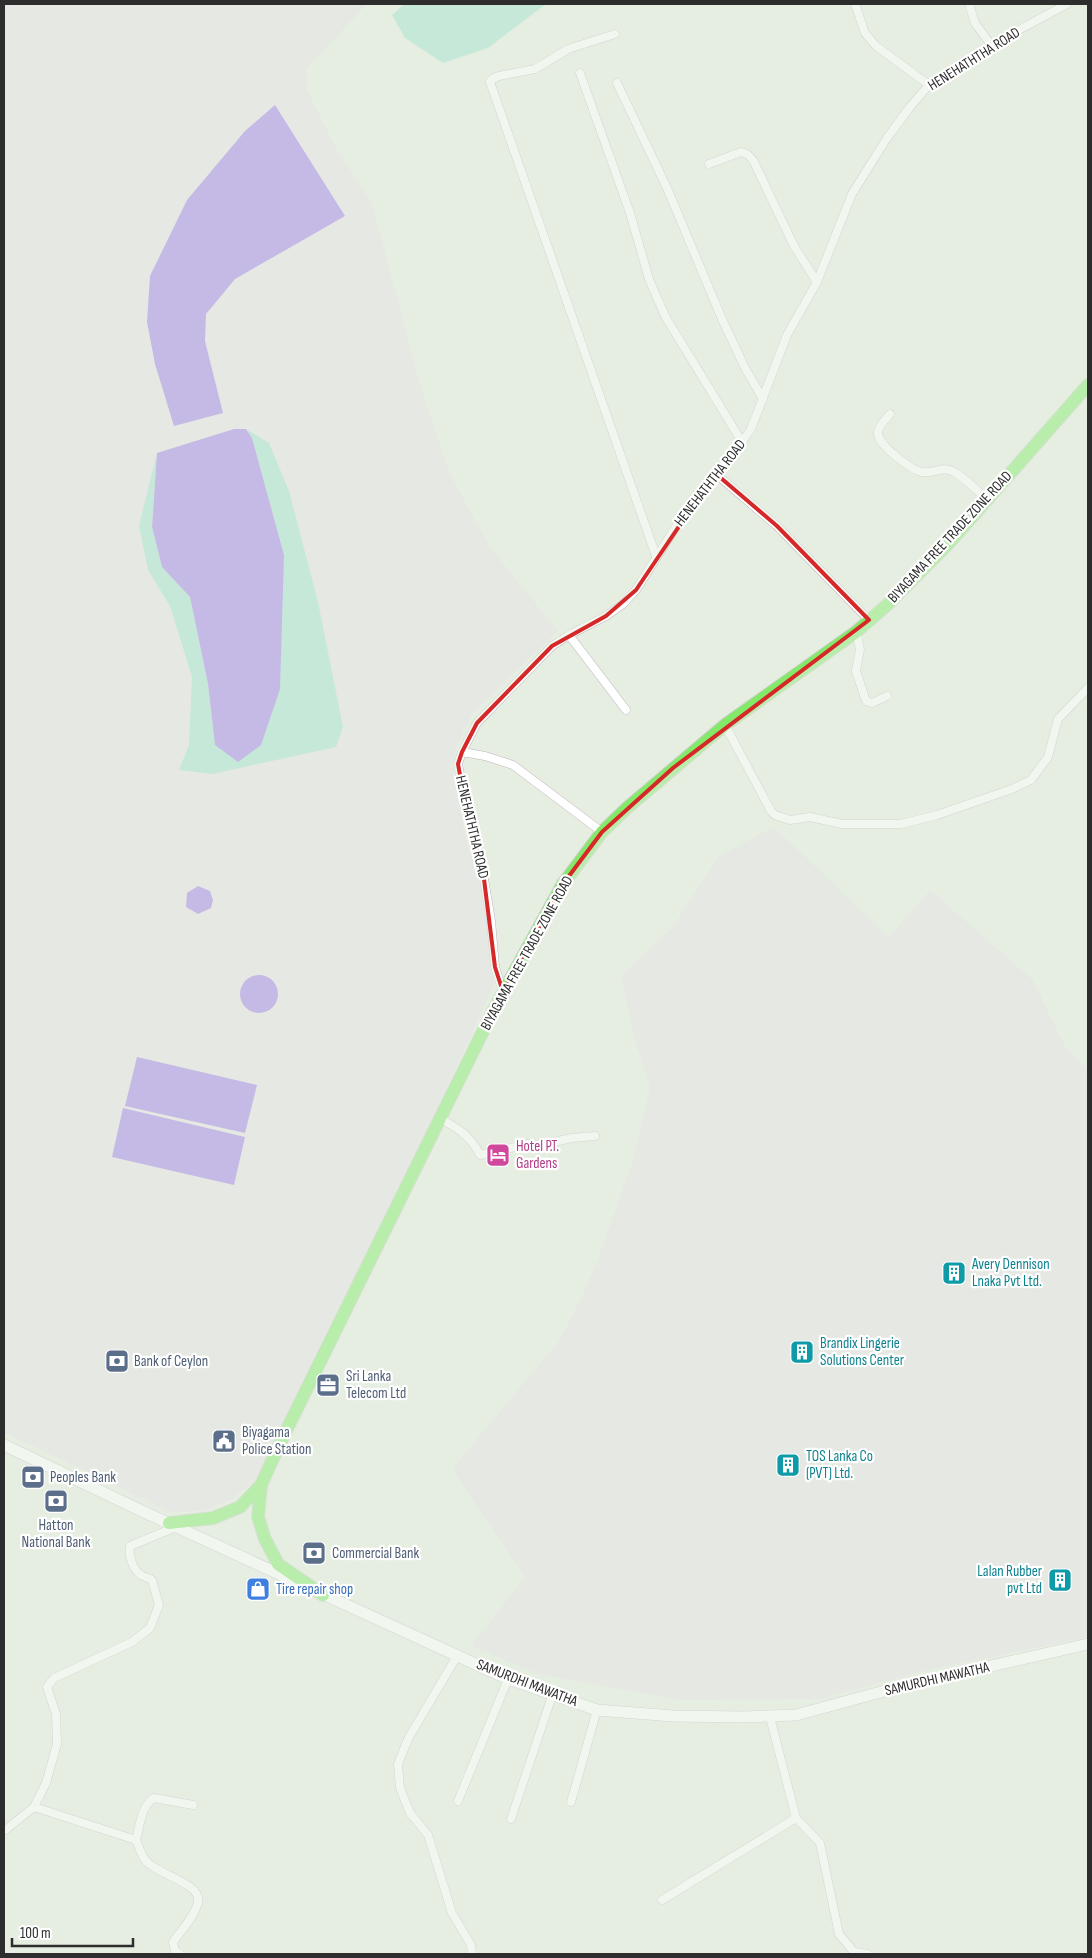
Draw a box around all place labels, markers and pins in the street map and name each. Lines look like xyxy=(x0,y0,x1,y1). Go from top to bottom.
place label: Hotel P.T. Gardens xyxy=(516,1137,559,1173)
hotel icon: Hotel P.T. Gardens xyxy=(485,1142,511,1168)
place label: Avery Dennison Lnaka Pvt Ltd. xyxy=(971,1255,1050,1291)
building icon: Avery Dennison Lnaka Pvt Ltd. xyxy=(941,1260,967,1286)
place label: Brandix Lingerie Solutions Center xyxy=(820,1334,905,1370)
building icon: Brandix Lingerie Solutions Center xyxy=(789,1339,815,1365)
bank icon: Bank of Ceylon xyxy=(104,1348,130,1374)
place label: Bank of Ceylon xyxy=(134,1352,208,1371)
place label: Sri Lanka Telecom Ltd xyxy=(346,1367,406,1403)
office icon: Sri Lanka Telecom Ltd xyxy=(315,1372,341,1398)
place label: Biyagama Police Station xyxy=(242,1423,312,1459)
public building icon: Biyagama Police Station xyxy=(211,1428,237,1454)
place label: TOS Lanka Co (PVT) Ltd. xyxy=(806,1447,873,1483)
building icon: TOS Lanka Co (PVT) Ltd. xyxy=(775,1452,801,1478)
bank icon: Peoples Bank xyxy=(20,1464,46,1490)
place label: Peoples Bank xyxy=(50,1468,116,1487)
bank icon: Hatton National Bank xyxy=(43,1488,69,1514)
place label: Hatton National Bank xyxy=(21,1516,91,1552)
bank icon: Commercial Bank xyxy=(301,1540,327,1566)
place label: Commercial Bank xyxy=(332,1544,419,1563)
place label: Lalan Rubber pvt Ltd xyxy=(977,1562,1043,1598)
building icon: Lalan Rubber pvt Ltd xyxy=(1047,1567,1073,1593)
shop icon: Tire repair shop xyxy=(245,1576,271,1602)
place label: Tire repair shop xyxy=(276,1580,353,1599)

